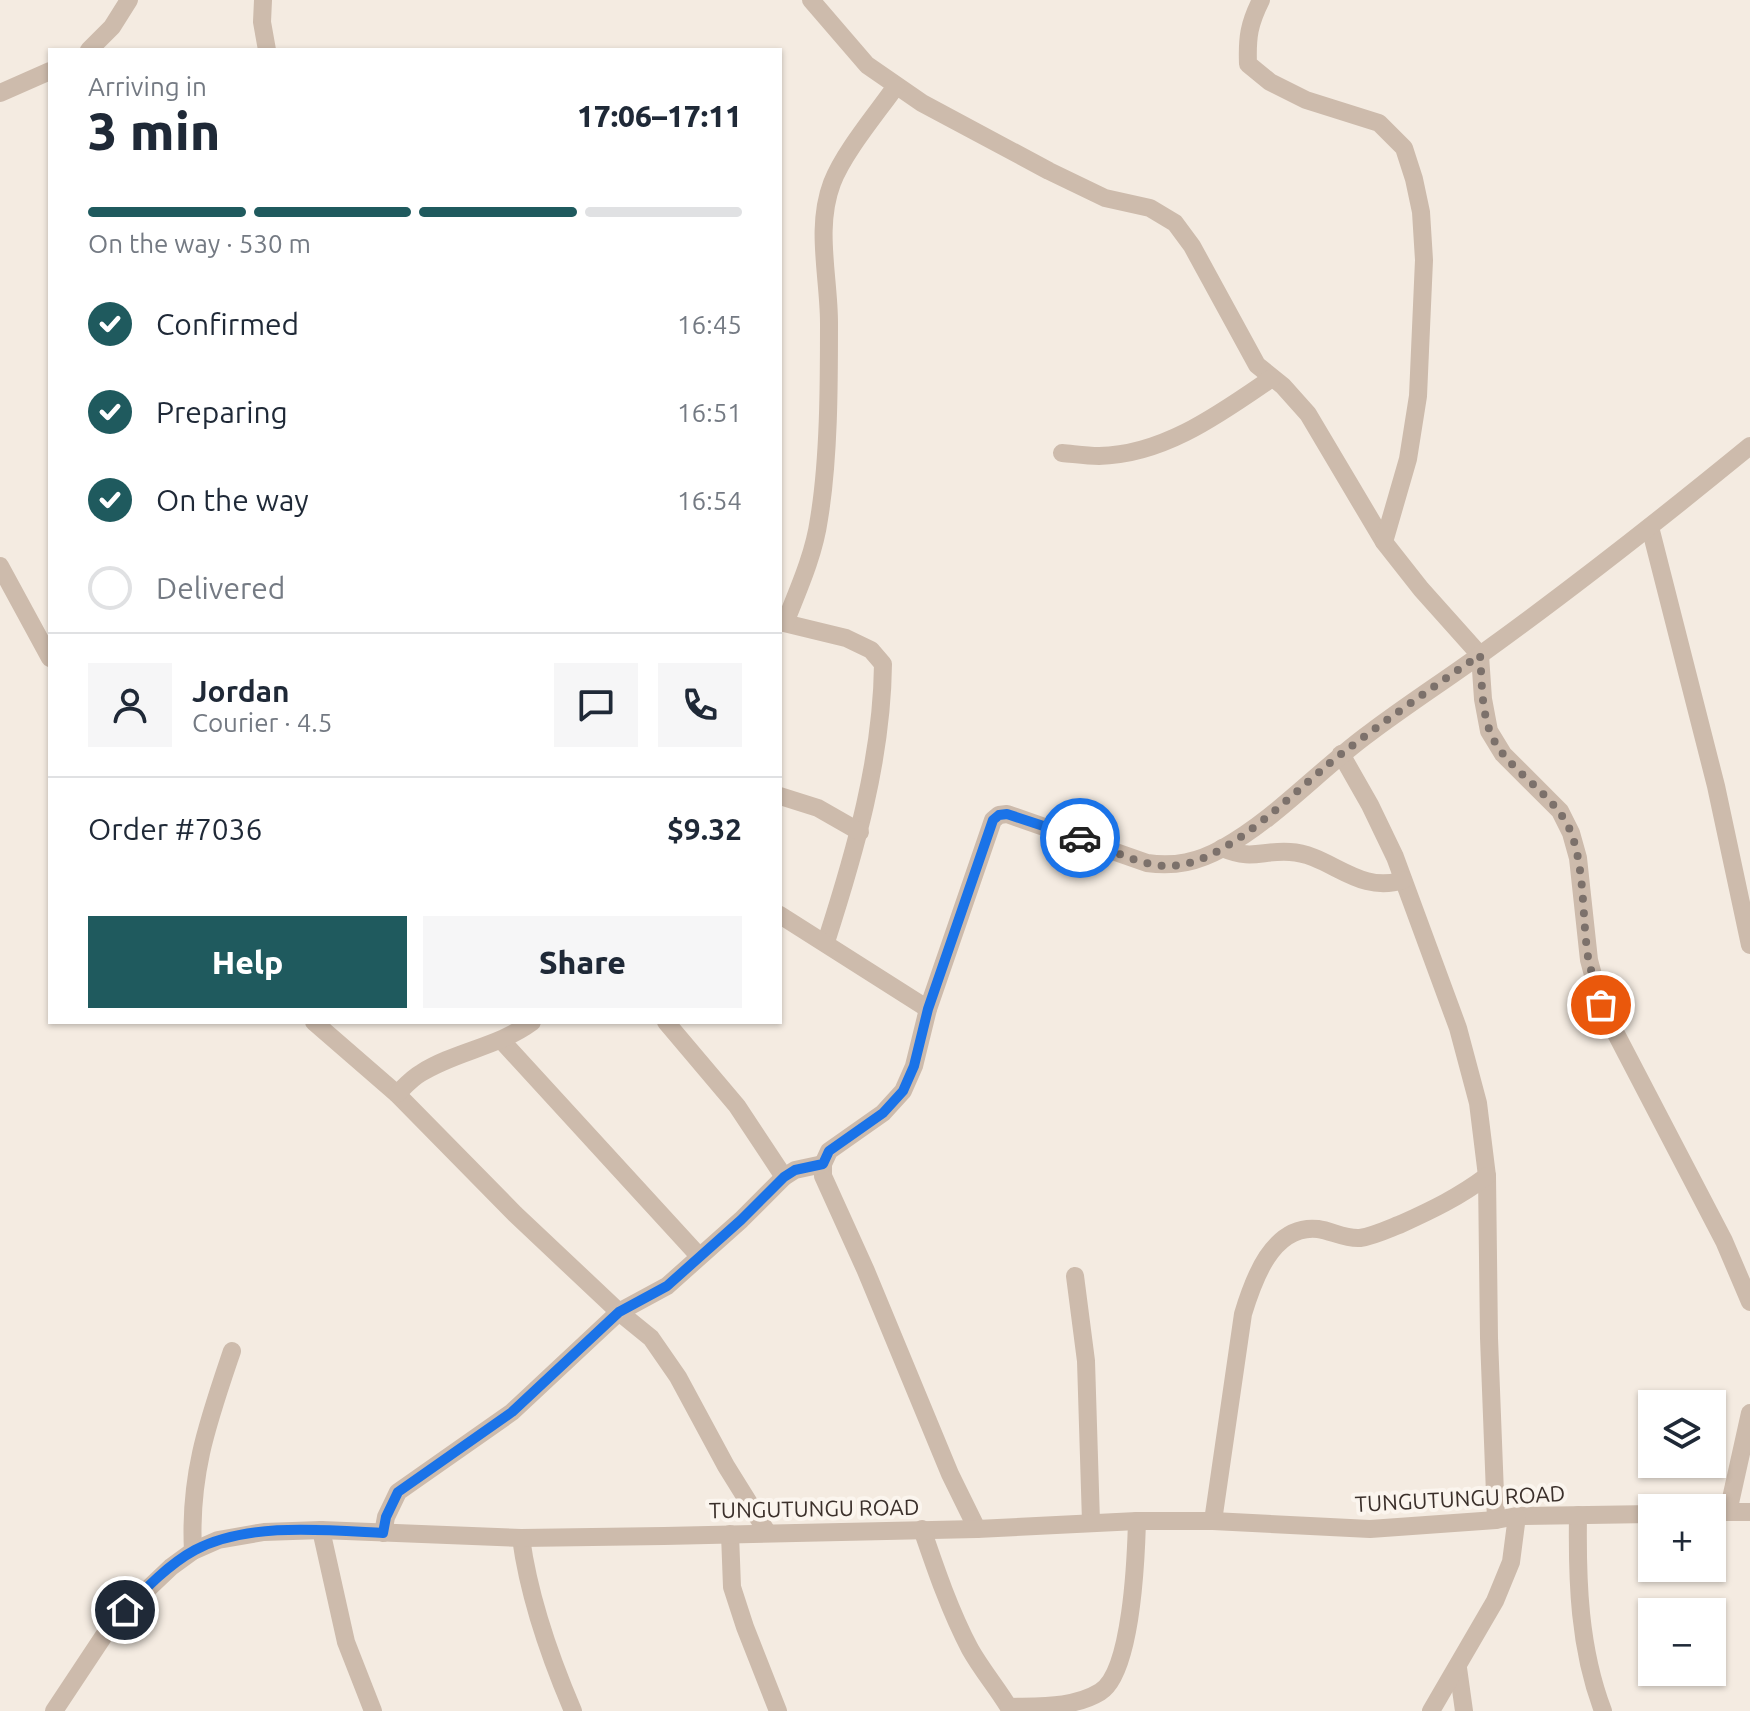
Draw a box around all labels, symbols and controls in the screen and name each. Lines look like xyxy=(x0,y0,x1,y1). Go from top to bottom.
text: Arriving in xyxy=(88,72,207,101)
text: 17:06–17:11 xyxy=(577,99,742,133)
text: 3 min xyxy=(88,102,220,160)
text: On the way · 530 m xyxy=(88,229,311,258)
icon: check xyxy=(88,302,132,346)
text: Confirmed xyxy=(156,307,299,341)
text: 16:45 xyxy=(677,310,742,339)
icon: check xyxy=(88,390,132,434)
text: Preparing xyxy=(156,395,288,429)
text: 16:51 xyxy=(677,398,742,427)
icon: check xyxy=(88,478,132,522)
text: On the way xyxy=(156,483,309,517)
text: 16:54 xyxy=(677,486,742,515)
text: Delivered xyxy=(156,571,285,605)
button: person xyxy=(88,663,172,747)
button: chat xyxy=(554,663,638,747)
button: phone xyxy=(658,663,742,747)
text: Jordan xyxy=(192,674,290,708)
text: Courier · 4.5 xyxy=(192,708,332,737)
courier xyxy=(1040,798,1120,878)
text: Order #7036 xyxy=(88,812,262,846)
text: $9.32 xyxy=(667,812,742,846)
icon: car xyxy=(1058,816,1102,860)
button: Help xyxy=(88,916,407,1008)
button: Share xyxy=(423,916,742,1008)
pin xyxy=(1567,971,1635,1039)
icon: bag xyxy=(1579,983,1623,1027)
map controls xyxy=(1638,1390,1726,1686)
button: layers xyxy=(1638,1390,1726,1478)
street label: TUNGUTUNGU ROAD xyxy=(1354,1480,1566,1516)
street label: TUNGUTUNGU ROAD xyxy=(709,1494,919,1522)
button: + xyxy=(1638,1494,1726,1582)
pin xyxy=(91,1576,159,1644)
icon: home xyxy=(103,1588,147,1632)
button: − xyxy=(1638,1598,1726,1686)

